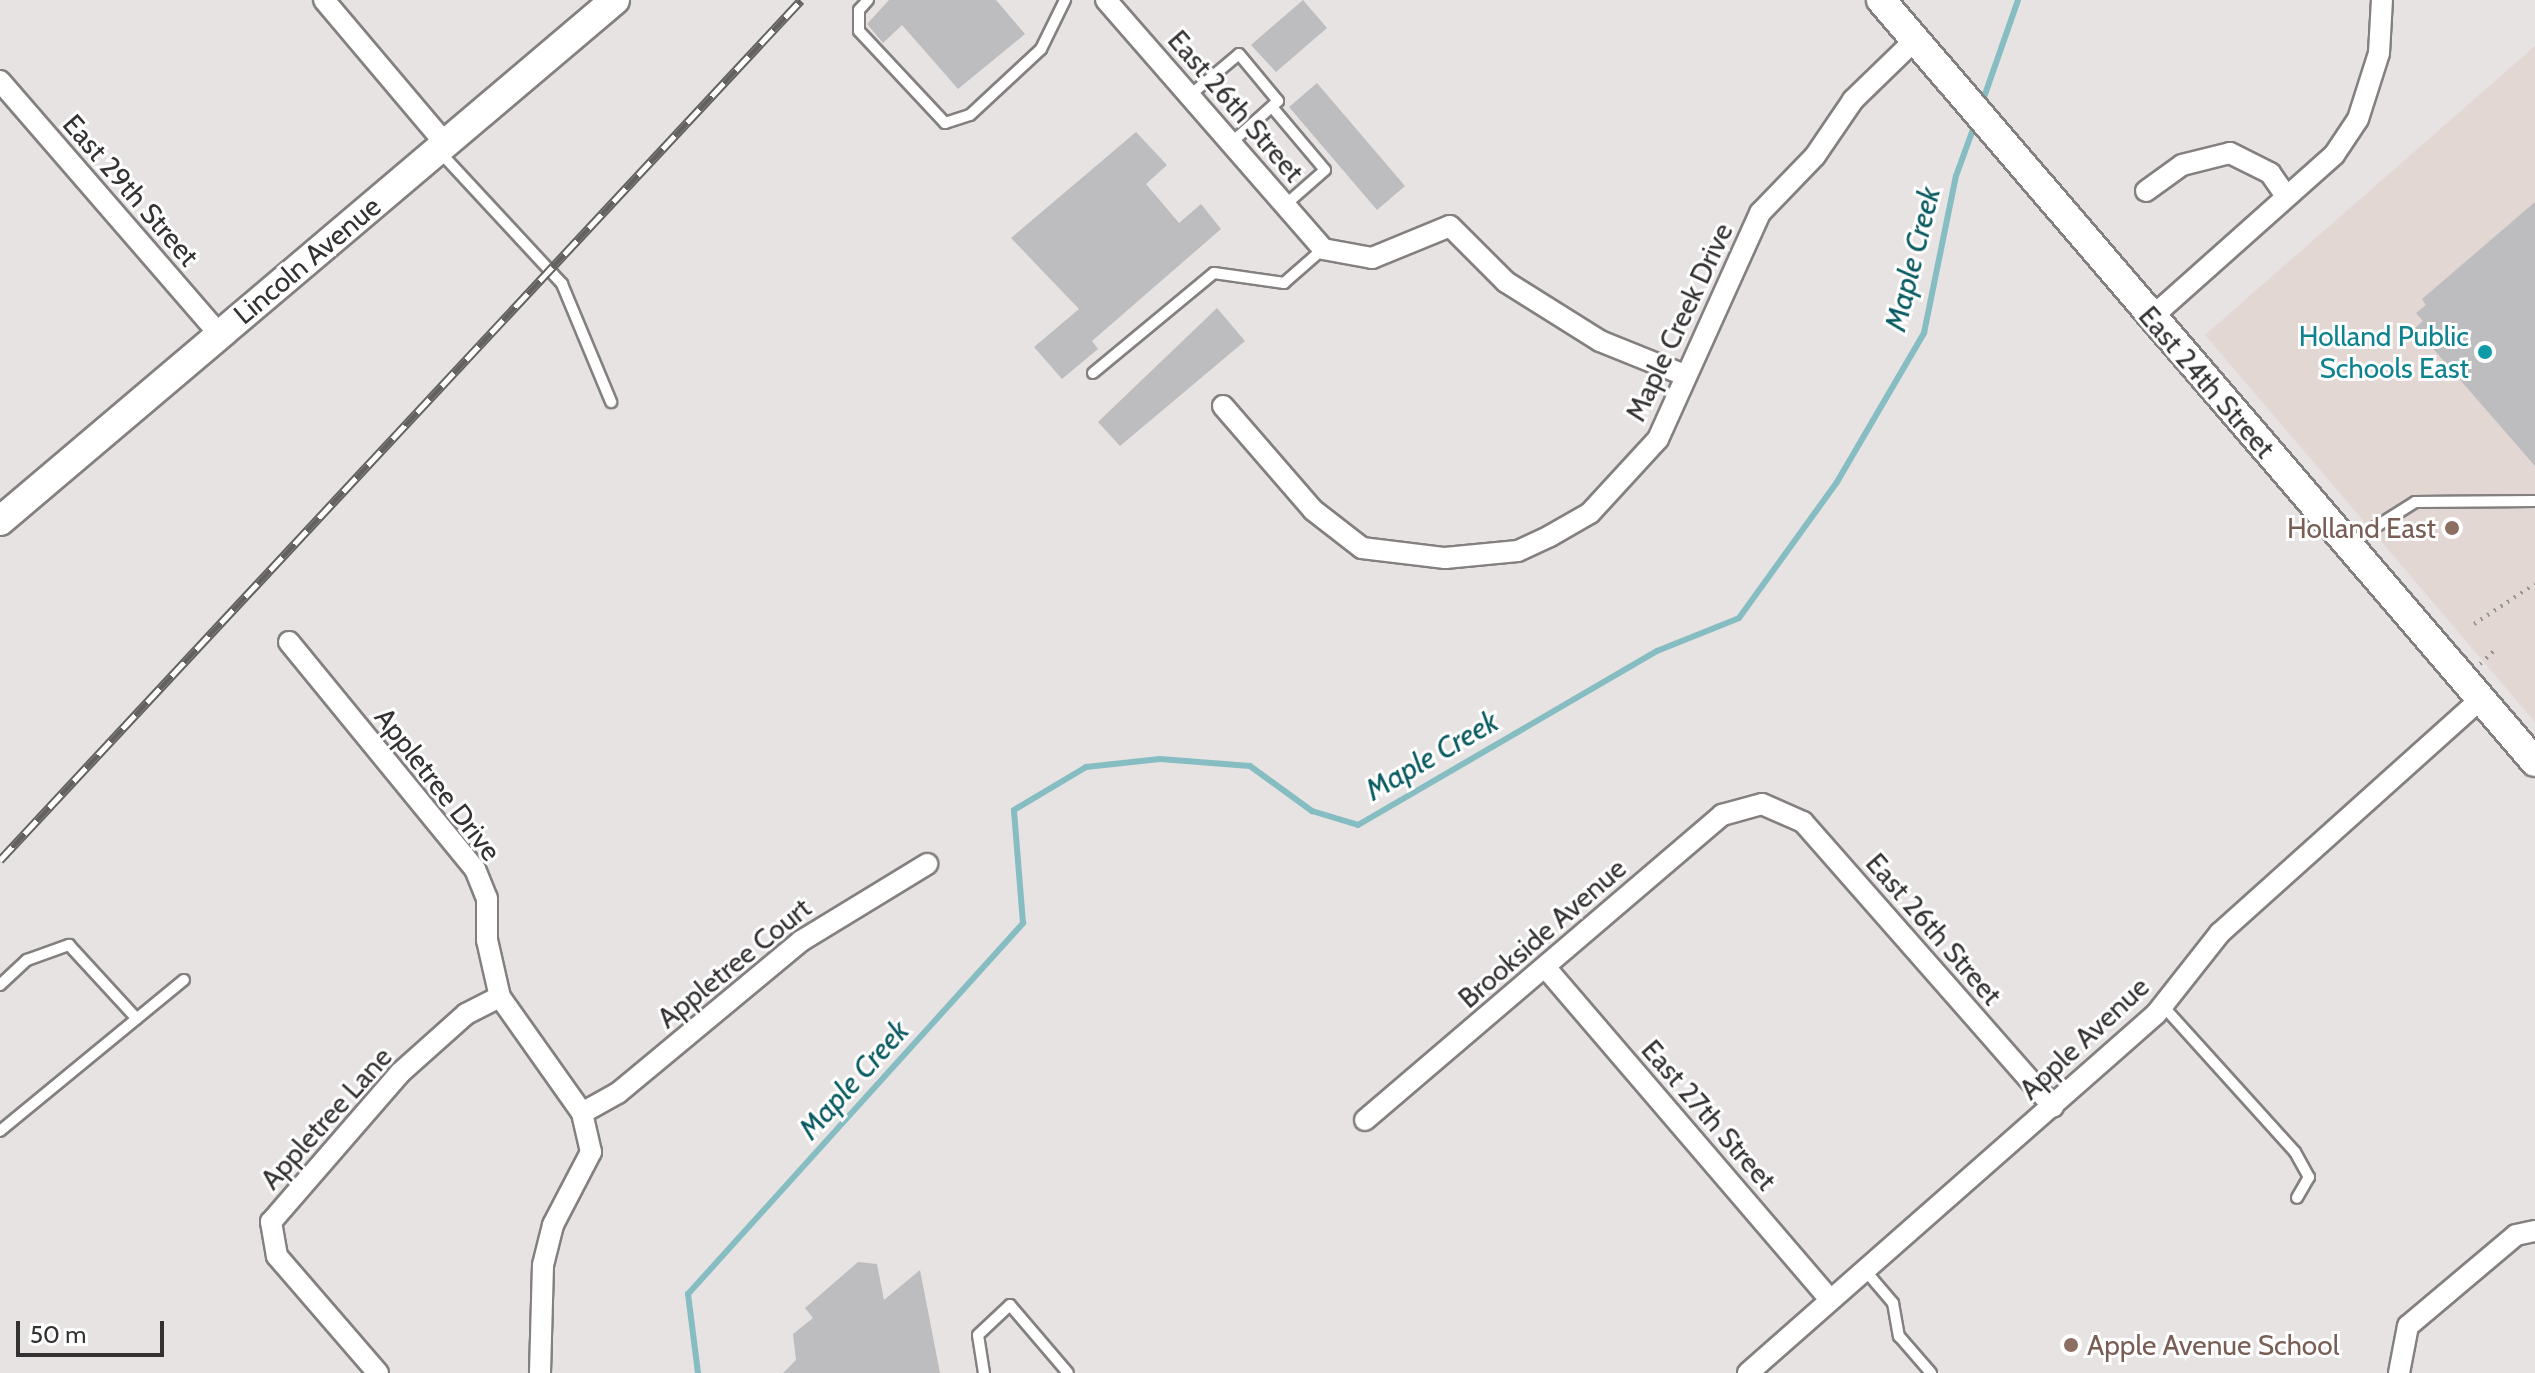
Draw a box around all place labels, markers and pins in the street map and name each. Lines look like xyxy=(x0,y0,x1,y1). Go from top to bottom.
place label: Holland Public Schools East xyxy=(2299,319,2469,385)
marker: Holland Public Schools East xyxy=(2476,343,2494,361)
place label: Holland East xyxy=(2287,511,2436,545)
marker: Holland East xyxy=(2443,519,2461,537)
place label: Apple Avenue School xyxy=(2087,1328,2339,1362)
marker: Apple Avenue School xyxy=(2062,1336,2080,1354)

